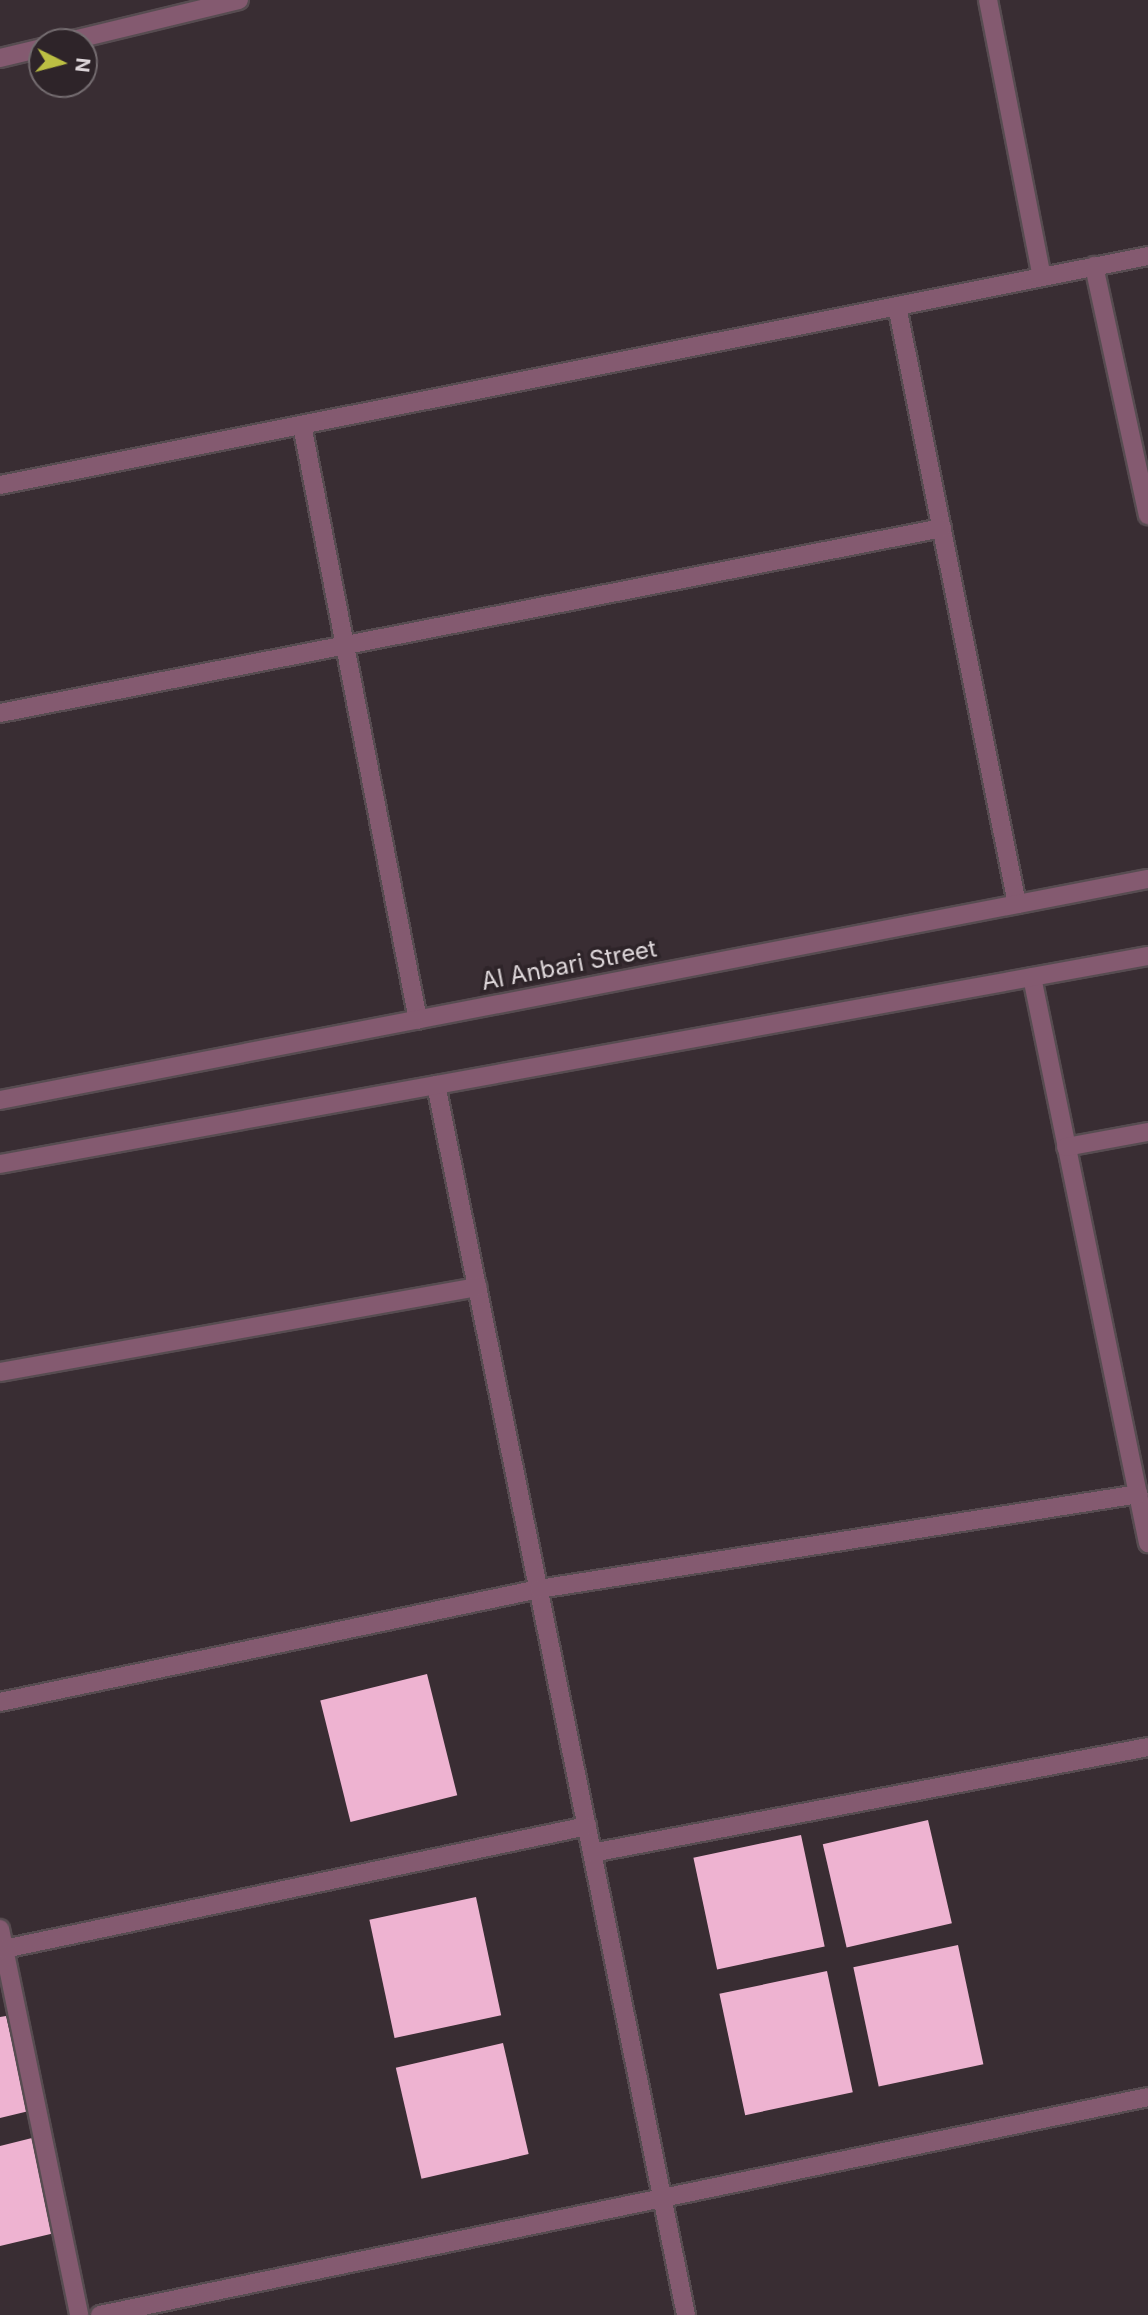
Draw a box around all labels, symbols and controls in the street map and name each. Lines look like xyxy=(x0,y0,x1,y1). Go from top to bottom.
north arrow xyxy=(28,28,98,98)
text: N xyxy=(70,57,95,73)
street label: Al Anbari Street xyxy=(479,934,659,996)

